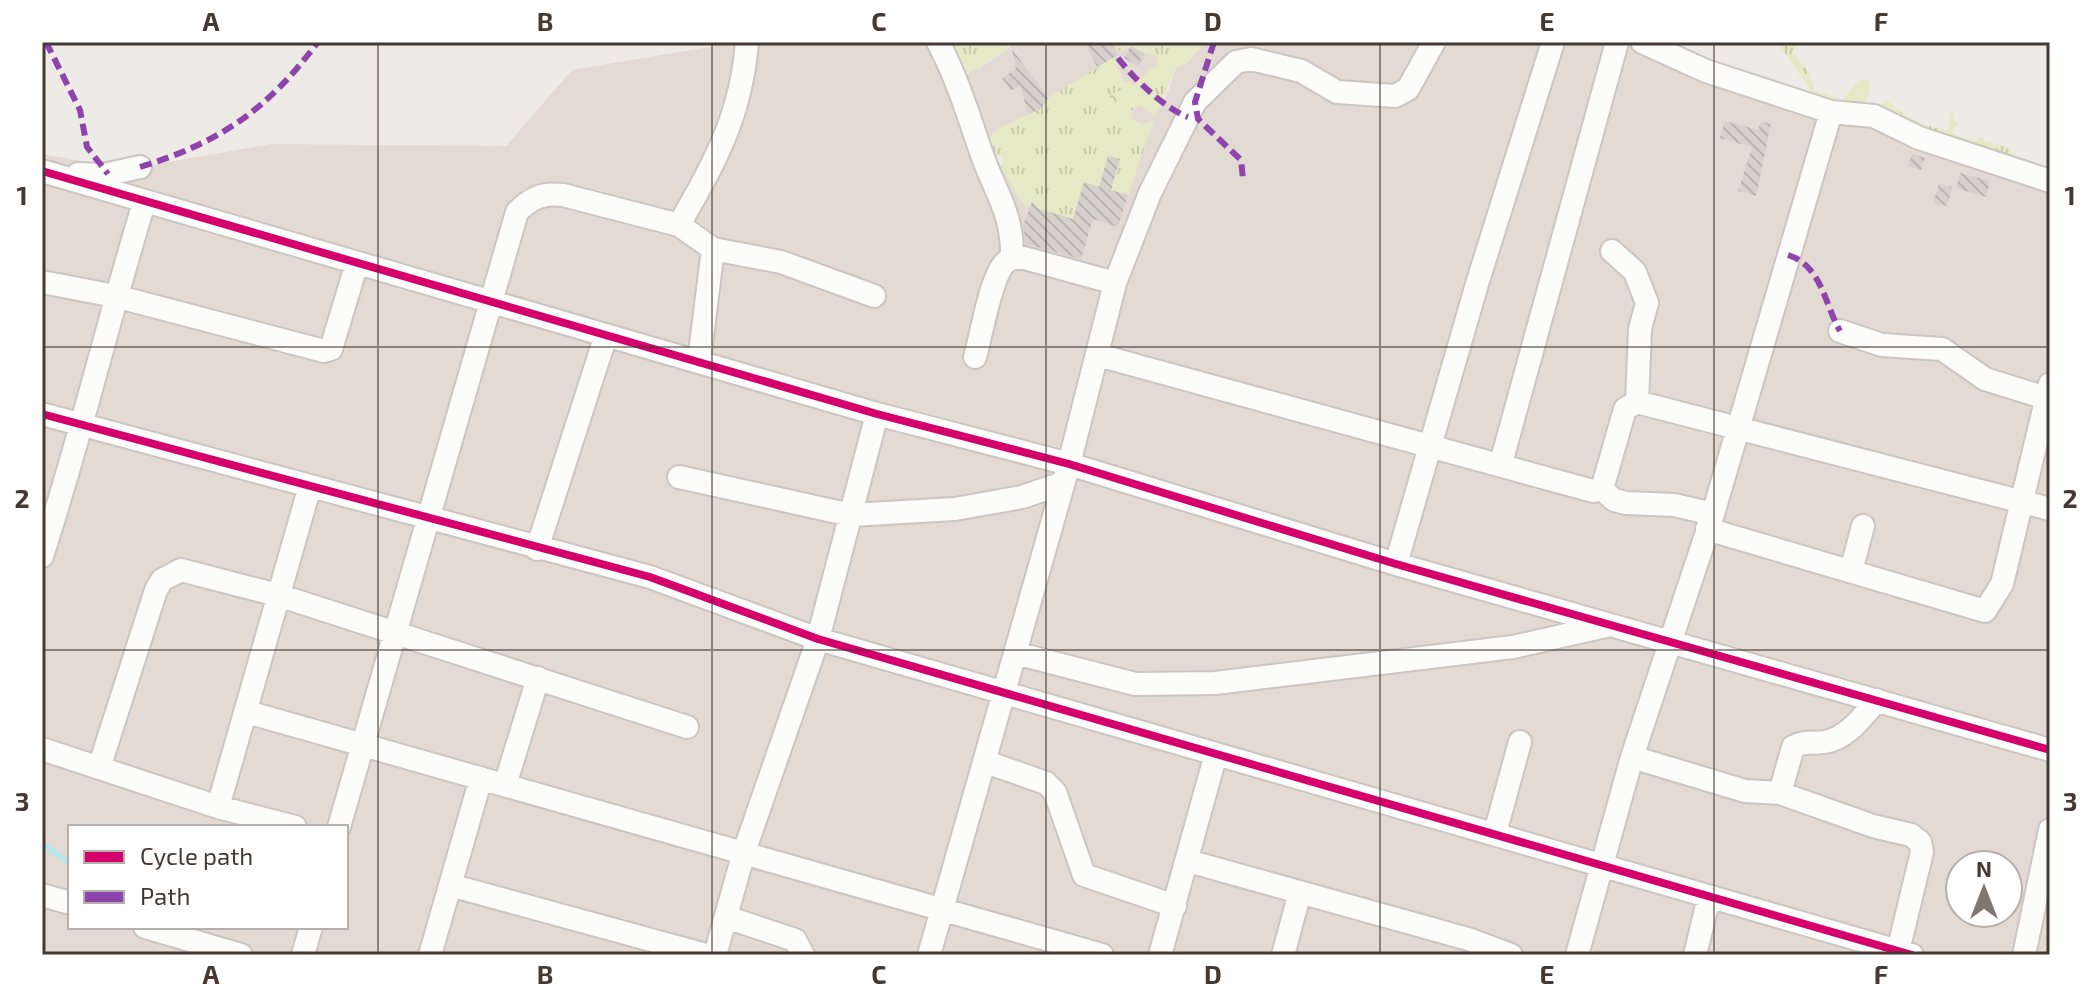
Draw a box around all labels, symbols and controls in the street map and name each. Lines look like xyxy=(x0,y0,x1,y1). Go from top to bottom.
text: A xyxy=(203,5,220,36)
text: B xyxy=(537,5,553,36)
text: C xyxy=(871,5,887,36)
text: D xyxy=(1204,5,1222,36)
text: E xyxy=(1539,5,1555,36)
text: F xyxy=(1874,5,1888,36)
text: 1 xyxy=(16,179,28,210)
text: 1 xyxy=(2064,179,2076,210)
text: 2 xyxy=(14,482,30,513)
text: 2 xyxy=(2062,482,2078,513)
text: 3 xyxy=(15,785,29,816)
text: 3 xyxy=(2063,785,2077,816)
legend xyxy=(68,825,348,929)
text: Cycle path xyxy=(140,841,253,870)
north arrow xyxy=(1944,849,2024,929)
text: N xyxy=(1976,855,1992,881)
text: Path xyxy=(140,881,190,910)
text: A xyxy=(203,958,220,989)
text: B xyxy=(537,958,553,989)
text: C xyxy=(871,958,887,989)
text: D xyxy=(1204,958,1222,989)
text: E xyxy=(1539,958,1555,989)
text: F xyxy=(1874,958,1888,989)

